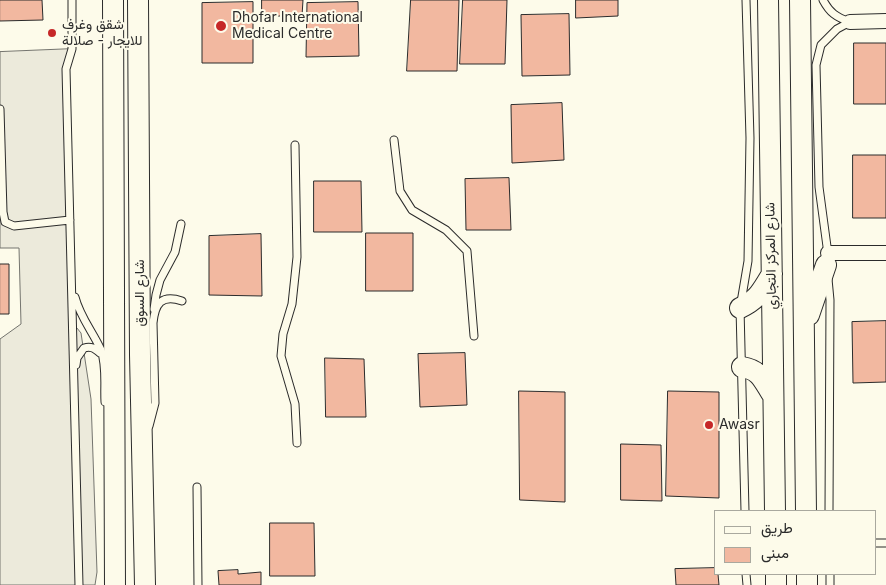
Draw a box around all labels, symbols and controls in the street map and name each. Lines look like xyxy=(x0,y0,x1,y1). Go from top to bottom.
place label: Dhofar International Medical Centre xyxy=(232,10,363,42)
place label: شقق وغرف للايجار - صلالة xyxy=(62,17,143,49)
marker: Dhofar International Medical Centre xyxy=(214,19,228,33)
marker: شقق وغرف للايجار - صلالة xyxy=(46,27,58,39)
street label: شارع المركز التجاري xyxy=(762,202,780,310)
street label: شارع السوق xyxy=(132,259,148,327)
place label: Awasr xyxy=(719,417,760,433)
marker: Awasr xyxy=(703,419,715,431)
legend xyxy=(714,510,876,575)
text: طريق xyxy=(761,518,793,537)
text: مبنى xyxy=(761,543,789,562)

